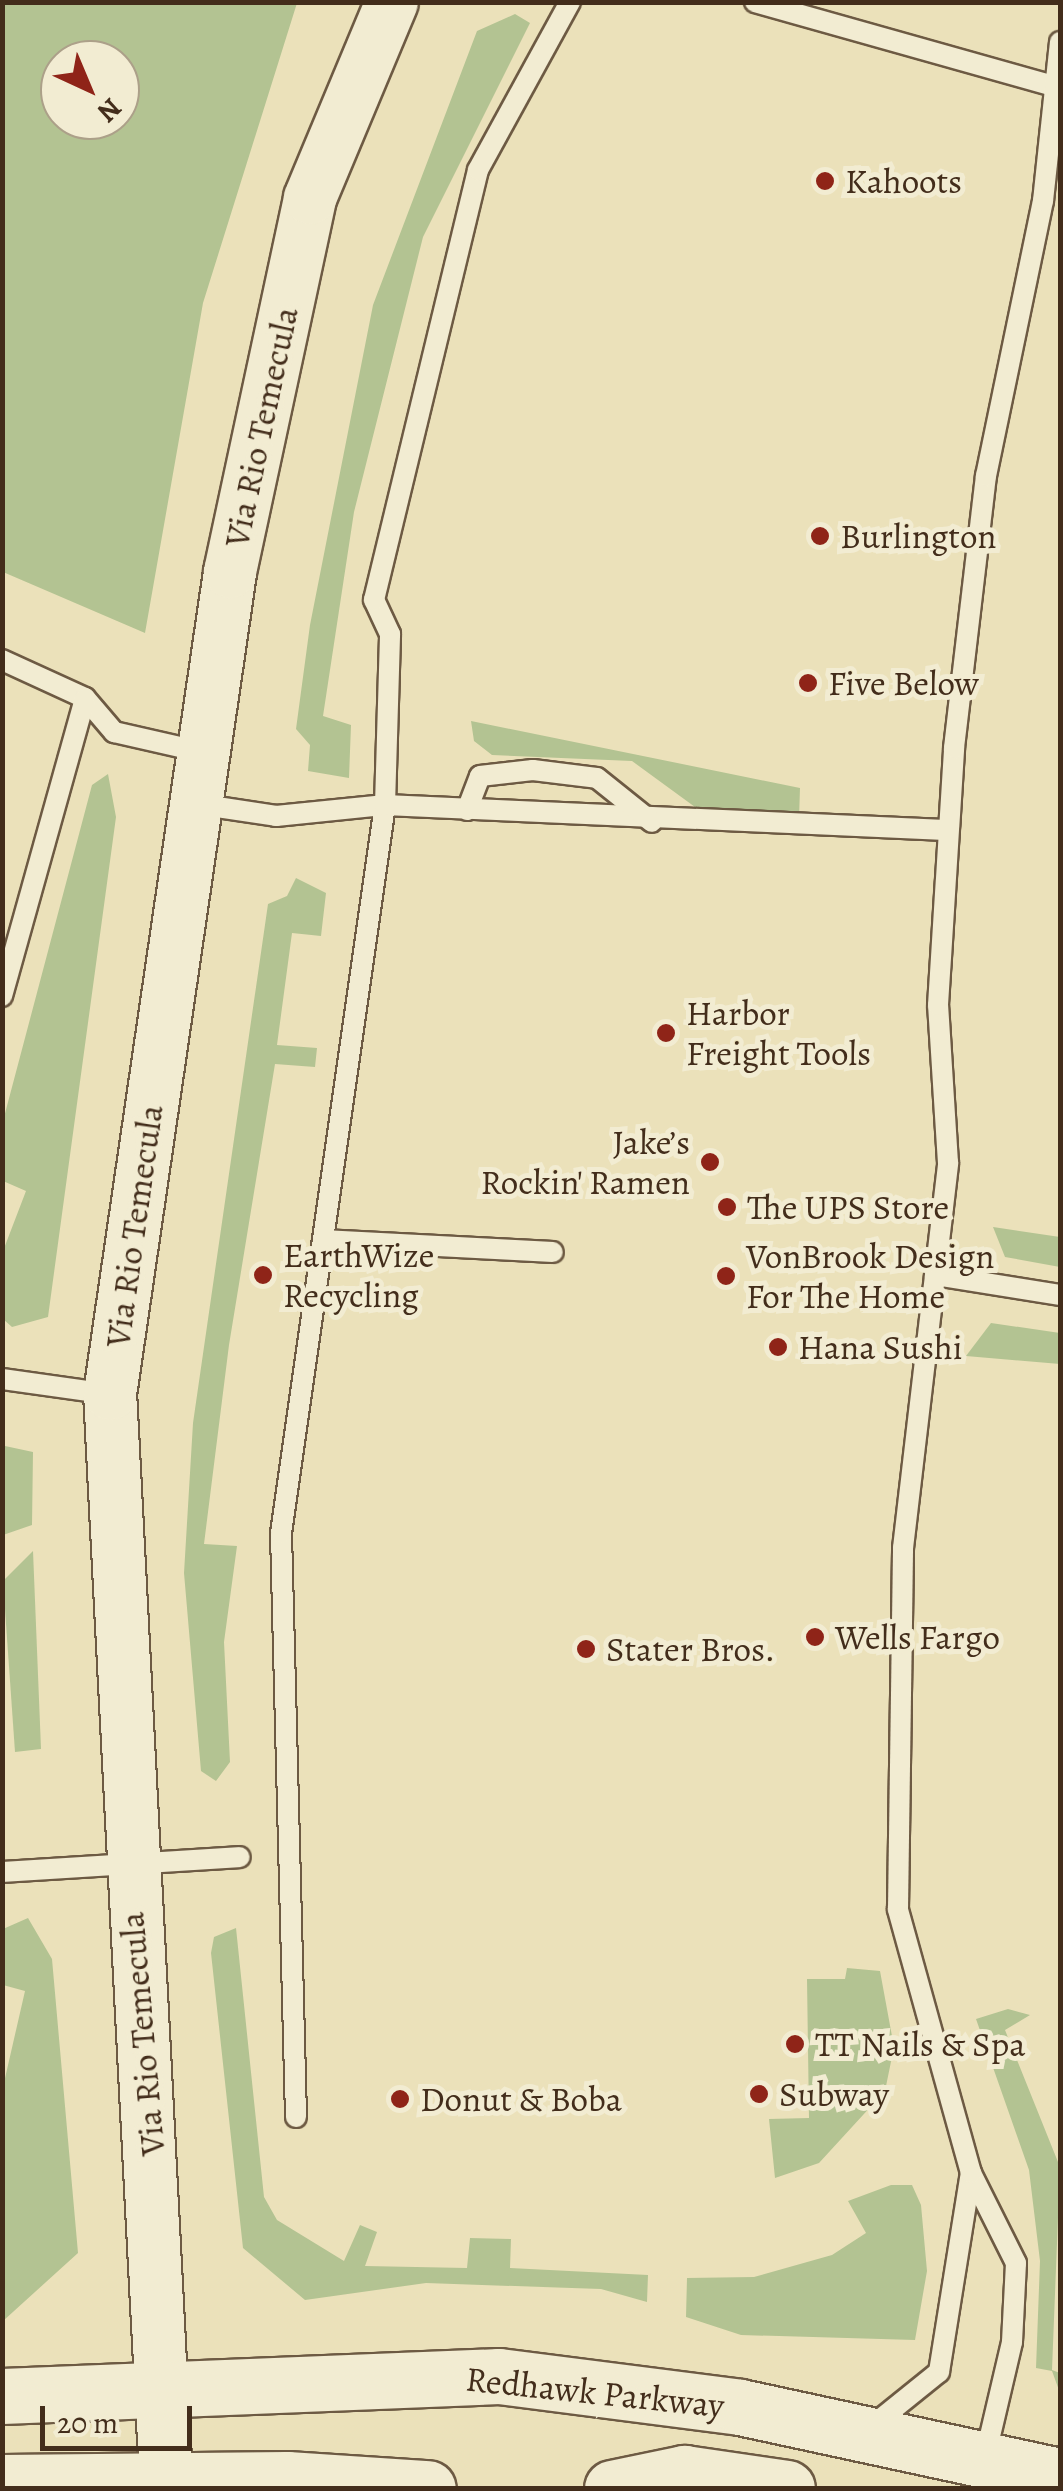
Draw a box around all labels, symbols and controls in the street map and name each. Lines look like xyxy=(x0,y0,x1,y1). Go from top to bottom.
north arrow xyxy=(40,40,140,140)
text: N xyxy=(89,89,130,131)
place label: Kahoots xyxy=(845,160,962,202)
marker: Kahoots xyxy=(814,170,836,192)
street label: Via Rio Temecula xyxy=(215,303,307,551)
place label: Burlington xyxy=(840,515,997,557)
marker: Burlington xyxy=(809,525,831,547)
place label: Five Below xyxy=(828,662,979,704)
marker: Five Below xyxy=(797,672,819,694)
place label: Harbor Freight Tools xyxy=(686,992,871,1074)
marker: Harbor Freight Tools xyxy=(655,1022,677,1044)
street label: Via Rio Temecula xyxy=(96,1102,172,1350)
place label: Jake’s Rockin' Ramen xyxy=(480,1121,690,1203)
marker: Jake’s Rockin' Ramen xyxy=(699,1151,721,1173)
place label: The UPS Store xyxy=(747,1186,949,1228)
marker: The UPS Store xyxy=(716,1196,738,1218)
place label: EarthWize Recycling xyxy=(283,1234,434,1316)
place label: VonBrook Design For The Home xyxy=(746,1235,994,1317)
marker: EarthWize Recycling xyxy=(252,1264,274,1286)
marker: VonBrook Design For The Home xyxy=(715,1265,737,1287)
place label: Hana Sushi xyxy=(798,1326,963,1368)
marker: Hana Sushi xyxy=(767,1336,789,1358)
place label: Wells Fargo xyxy=(835,1616,1000,1658)
marker: Wells Fargo xyxy=(804,1626,826,1648)
place label: Stater Bros. xyxy=(606,1628,775,1670)
marker: Stater Bros. xyxy=(575,1638,597,1660)
street label: Via Rio Temecula xyxy=(110,1910,174,2158)
place label: TT Nails & Spa xyxy=(815,2023,1025,2065)
marker: TT Nails & Spa xyxy=(784,2033,806,2055)
place label: Subway xyxy=(779,2073,889,2115)
place label: Donut & Boba xyxy=(420,2078,622,2120)
marker: Subway xyxy=(748,2083,770,2105)
marker: Donut & Boba xyxy=(389,2088,411,2110)
street label: Redhawk Parkway xyxy=(464,2358,726,2426)
scale bar xyxy=(45,2386,198,2448)
text: 20 m xyxy=(57,2403,118,2443)

